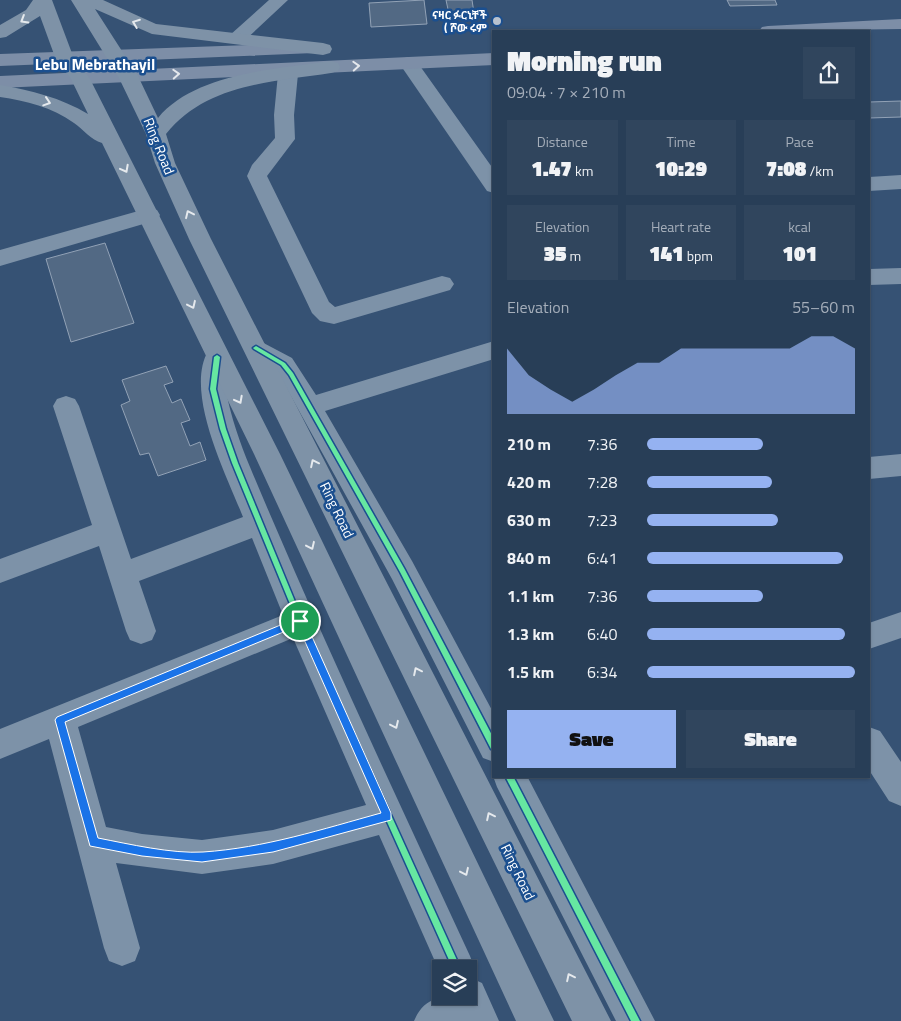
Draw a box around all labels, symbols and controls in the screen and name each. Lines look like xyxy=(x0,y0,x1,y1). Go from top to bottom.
place label: ናዛር ፉርኒቸች ( ሾው ሩም xyxy=(432,7,488,36)
one-way arrow xyxy=(20,13,29,23)
marker: ናዛር ፉርኒቸች ( ሾው ሩም xyxy=(491,15,503,27)
one-way arrow xyxy=(133,19,141,29)
text: Morning run xyxy=(507,39,662,82)
button: share xyxy=(803,47,855,99)
district label: Lebu Mebrathayil xyxy=(35,52,155,76)
one-way arrow xyxy=(352,60,360,71)
one-way arrow xyxy=(173,68,181,79)
text: 09:04 · 7 × 210 m xyxy=(507,80,626,104)
one-way arrow xyxy=(43,96,51,106)
street label: Ring Road xyxy=(139,114,180,177)
text: Distance xyxy=(537,131,588,152)
text: Time xyxy=(666,131,696,152)
text: Pace xyxy=(785,131,814,152)
text: 1.47 xyxy=(531,152,572,184)
text: 10:29 xyxy=(655,152,707,184)
text: 7:08 xyxy=(766,152,806,184)
text: km xyxy=(572,160,593,181)
text: /km xyxy=(806,160,834,181)
one-way arrow xyxy=(119,164,129,173)
one-way arrow xyxy=(184,210,195,219)
text: Elevation xyxy=(535,216,590,237)
text: Heart rate xyxy=(651,216,711,237)
text: kcal xyxy=(788,216,811,237)
text: 35 xyxy=(543,237,566,269)
text: 141 xyxy=(649,237,684,269)
text: 101 xyxy=(782,237,817,269)
text: m xyxy=(566,245,581,266)
text: bpm xyxy=(684,245,713,266)
text: Elevation xyxy=(507,295,569,319)
text: 55–60 m xyxy=(792,295,855,319)
one-way arrow xyxy=(186,300,196,309)
one-way arrow xyxy=(233,395,243,404)
text: 210 m xyxy=(507,432,551,456)
text: 7:36 xyxy=(587,432,617,456)
one-way arrow xyxy=(309,459,320,468)
text: 420 m xyxy=(507,470,551,494)
text: 7:28 xyxy=(587,470,617,494)
street label: Ring Road xyxy=(315,478,360,541)
text: 630 m xyxy=(507,508,551,532)
text: 7:23 xyxy=(587,508,617,532)
one-way arrow xyxy=(305,541,315,550)
text: 840 m xyxy=(507,546,551,570)
text: 6:41 xyxy=(587,546,617,570)
text: 1.1 km xyxy=(507,584,554,608)
text: 7:36 xyxy=(587,584,617,608)
pin xyxy=(279,600,321,642)
icon: arrive xyxy=(286,607,314,635)
text: 1.3 km xyxy=(507,622,554,646)
text: 6:40 xyxy=(587,622,617,646)
text: 1.5 km xyxy=(507,660,554,684)
text: 6:34 xyxy=(587,660,617,684)
one-way arrow xyxy=(413,667,423,676)
button: Save xyxy=(507,710,676,768)
button: Share xyxy=(686,710,855,768)
one-way arrow xyxy=(389,720,400,729)
one-way arrow xyxy=(486,812,496,821)
street label: Ring Road xyxy=(496,840,541,903)
one-way arrow xyxy=(459,867,469,876)
map controls xyxy=(432,960,477,1005)
button: layers xyxy=(432,960,477,1005)
one-way arrow xyxy=(566,974,576,983)

